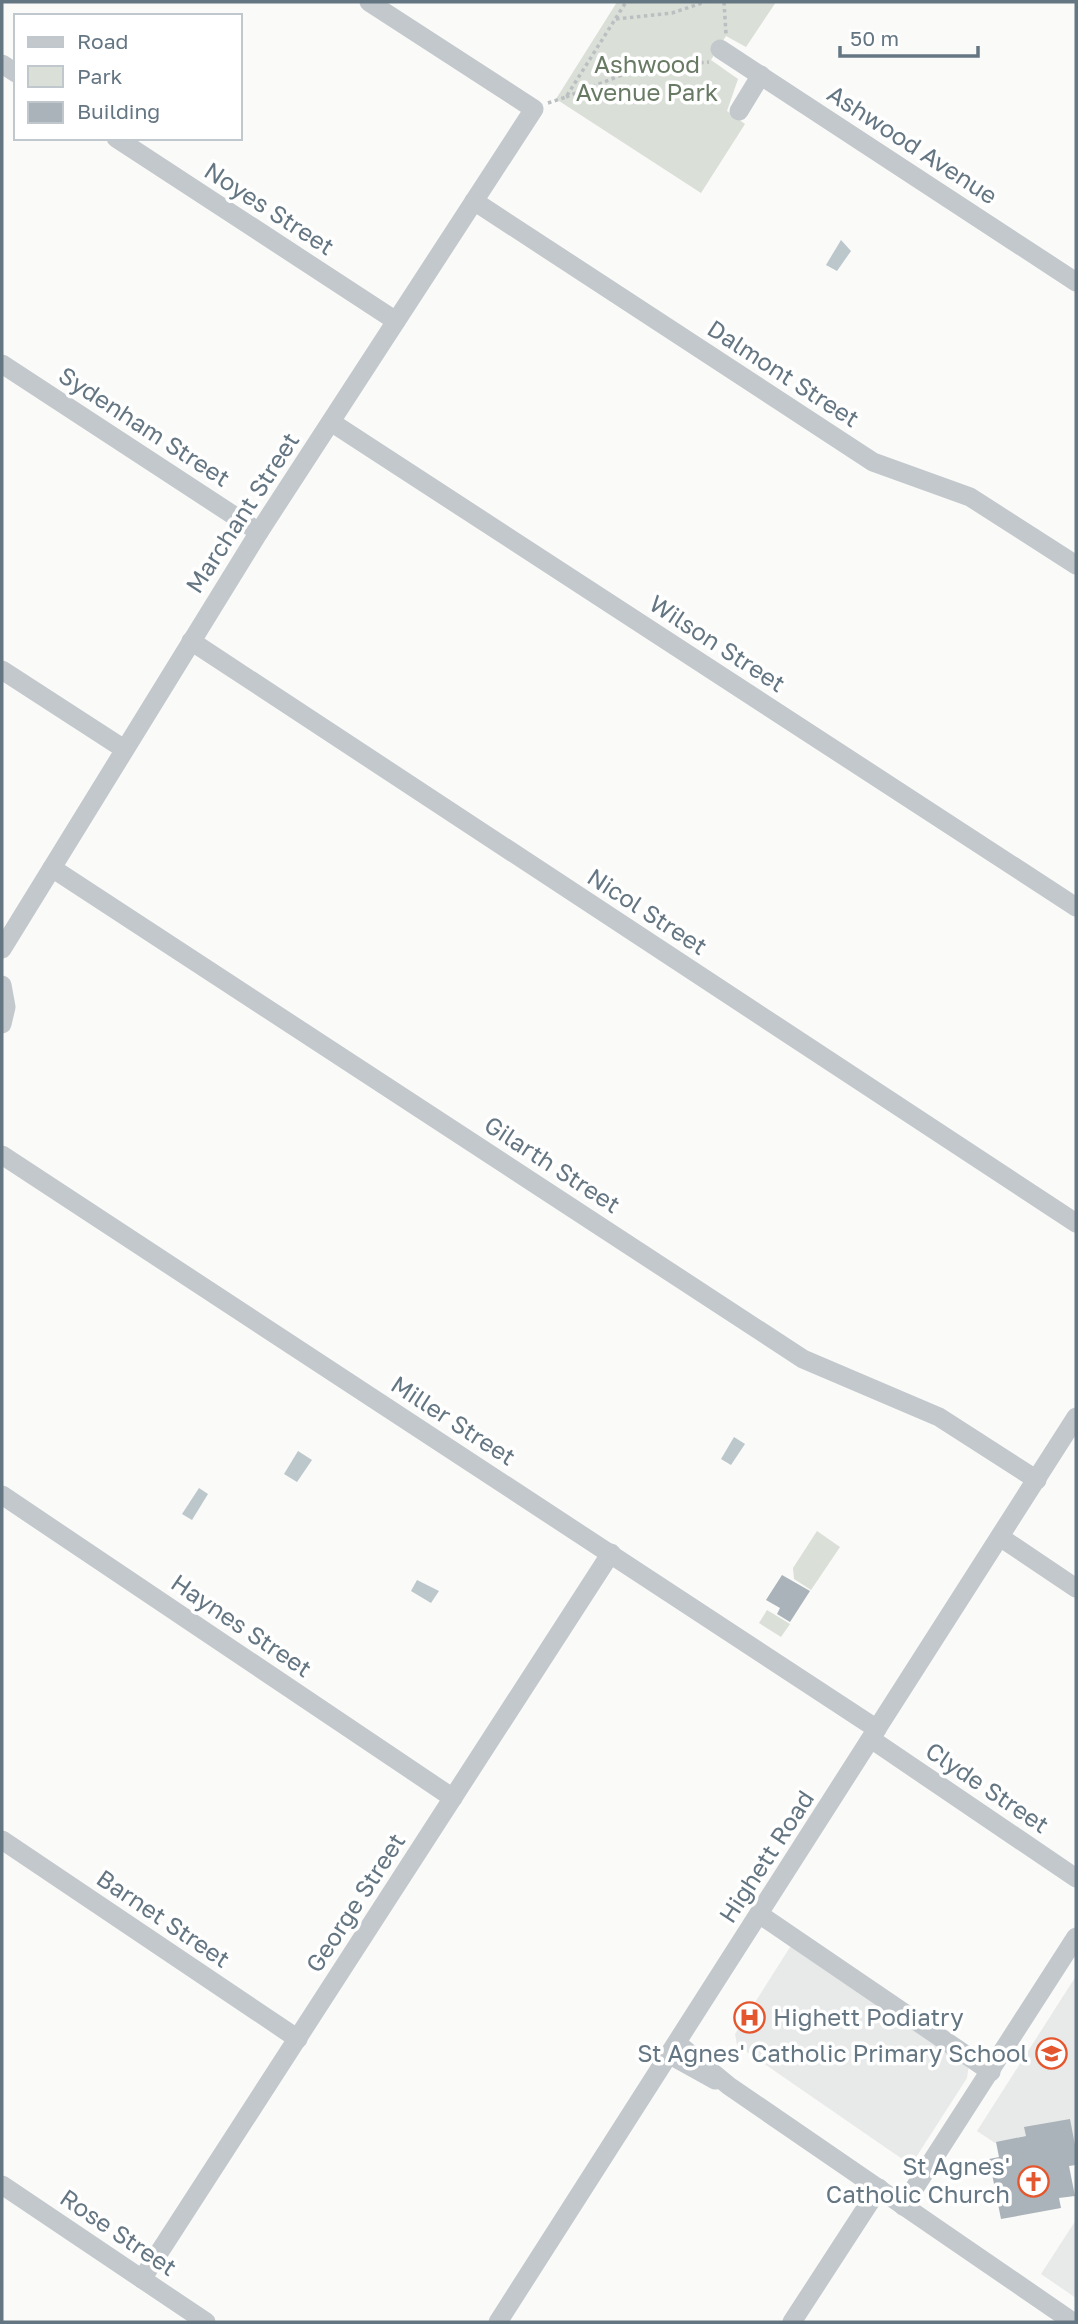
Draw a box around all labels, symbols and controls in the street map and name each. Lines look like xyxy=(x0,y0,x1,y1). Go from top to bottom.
legend xyxy=(14,14,242,140)
scale bar xyxy=(840,14,978,58)
text: 50 m xyxy=(850,25,899,51)
text: Road xyxy=(77,28,128,54)
park label: Ashwood Avenue Park xyxy=(576,49,718,106)
text: Park xyxy=(77,63,123,89)
street label: Ashwood Avenue xyxy=(822,78,1003,209)
text: Building xyxy=(77,98,160,124)
street label: Noyes Street xyxy=(200,155,340,260)
street label: Dalmont Street xyxy=(703,313,865,433)
street label: Sydenham Street xyxy=(54,360,236,492)
street label: Marchant Street xyxy=(179,426,305,598)
street label: Wilson Street xyxy=(644,588,791,697)
street label: Nicol Street xyxy=(583,861,713,960)
street label: Gilarth Street xyxy=(480,1109,626,1218)
street label: Miller Street xyxy=(386,1369,521,1471)
street label: Haynes Street xyxy=(166,1567,318,1682)
street label: Clyde Street xyxy=(921,1735,1055,1839)
street label: Highett Road xyxy=(712,1785,819,1928)
street label: George Street xyxy=(299,1827,410,1977)
street label: Barnet Street xyxy=(92,1863,236,1973)
hospital icon: Highett Podiatry xyxy=(733,2001,767,2035)
place label: Highett Podiatry xyxy=(773,2002,964,2031)
school or university icon: St Agnes' Catholic Primary School xyxy=(1034,2037,1068,2071)
place label: St Agnes' Catholic Primary School xyxy=(637,2038,1028,2067)
place label: St Agnes' Catholic Church xyxy=(826,2151,1010,2208)
church icon: St Agnes' Catholic Church xyxy=(1016,2164,1050,2198)
street label: Rose Street xyxy=(55,2182,183,2281)

